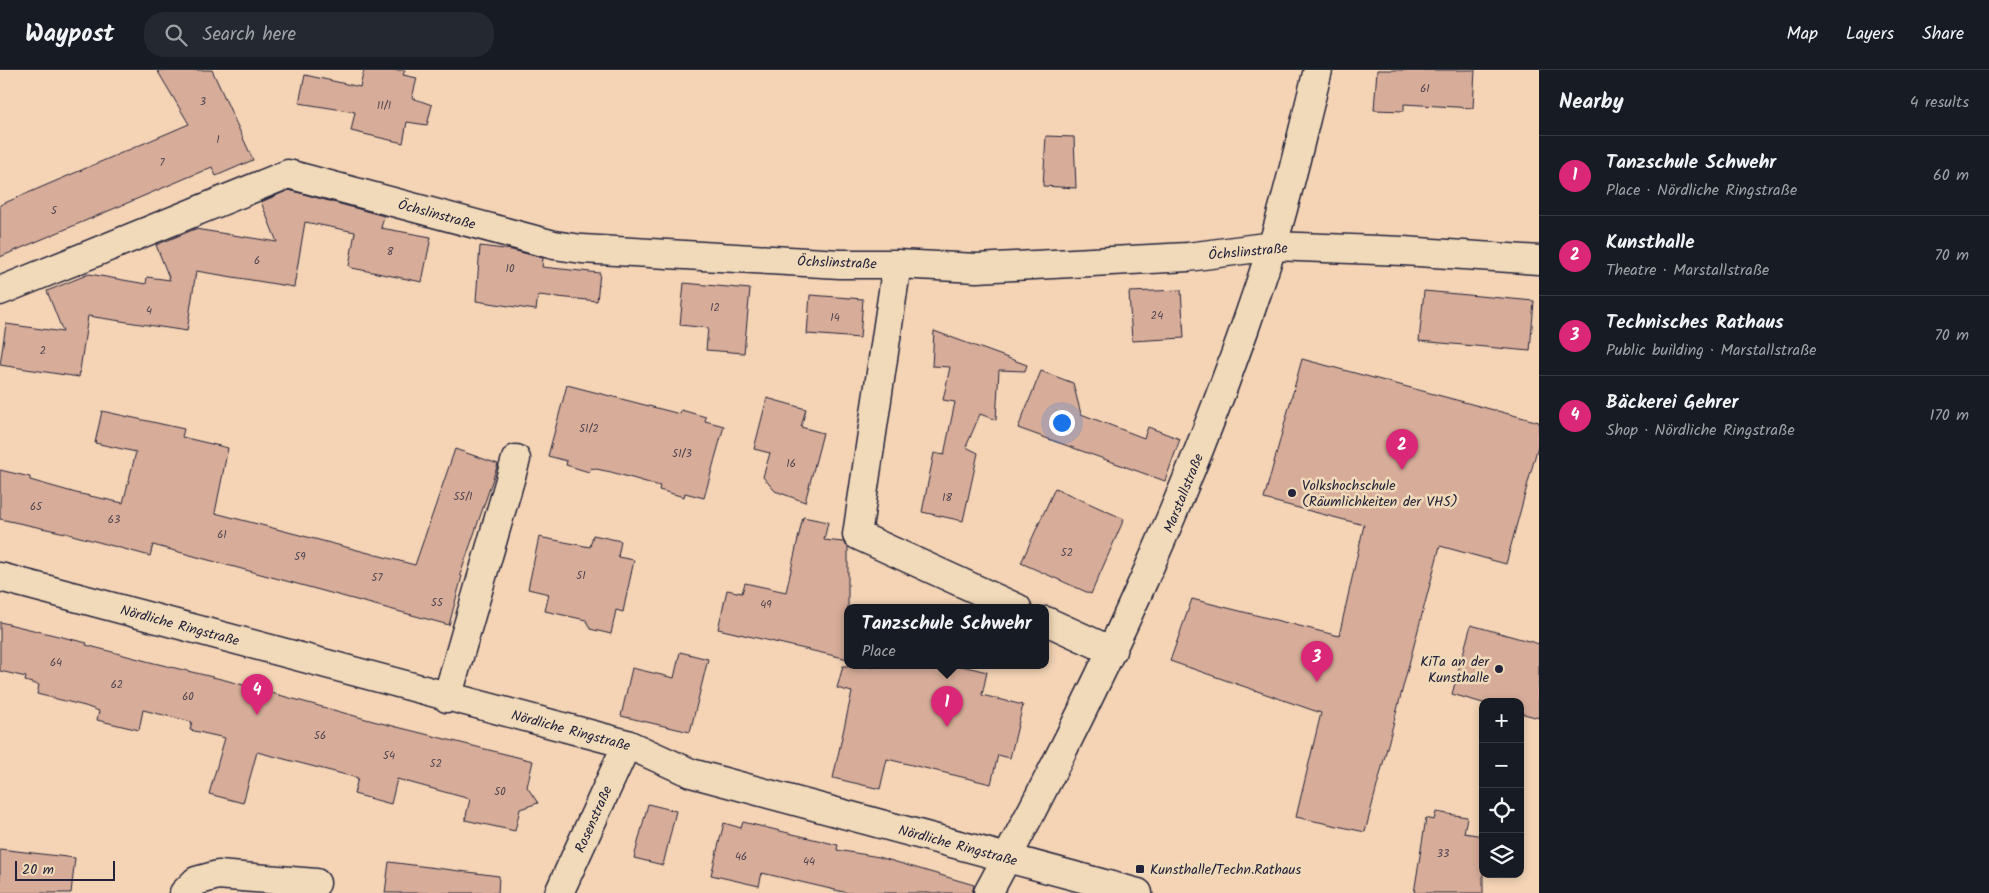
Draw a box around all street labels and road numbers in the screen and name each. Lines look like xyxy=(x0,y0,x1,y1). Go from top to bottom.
street label: Öchslinstraße xyxy=(395,194,479,236)
street label: Öchslinstraße xyxy=(1207,238,1289,266)
street label: Öchslinstraße xyxy=(797,251,878,275)
street label: Marstallstraße xyxy=(1158,450,1210,537)
street label: Nördliche Ringstraße xyxy=(118,599,242,653)
street label: Nördliche Ringstraße xyxy=(509,704,633,758)
street label: Rosenstraße xyxy=(569,782,619,856)
street label: Nördliche Ringstraße xyxy=(896,819,1020,873)

